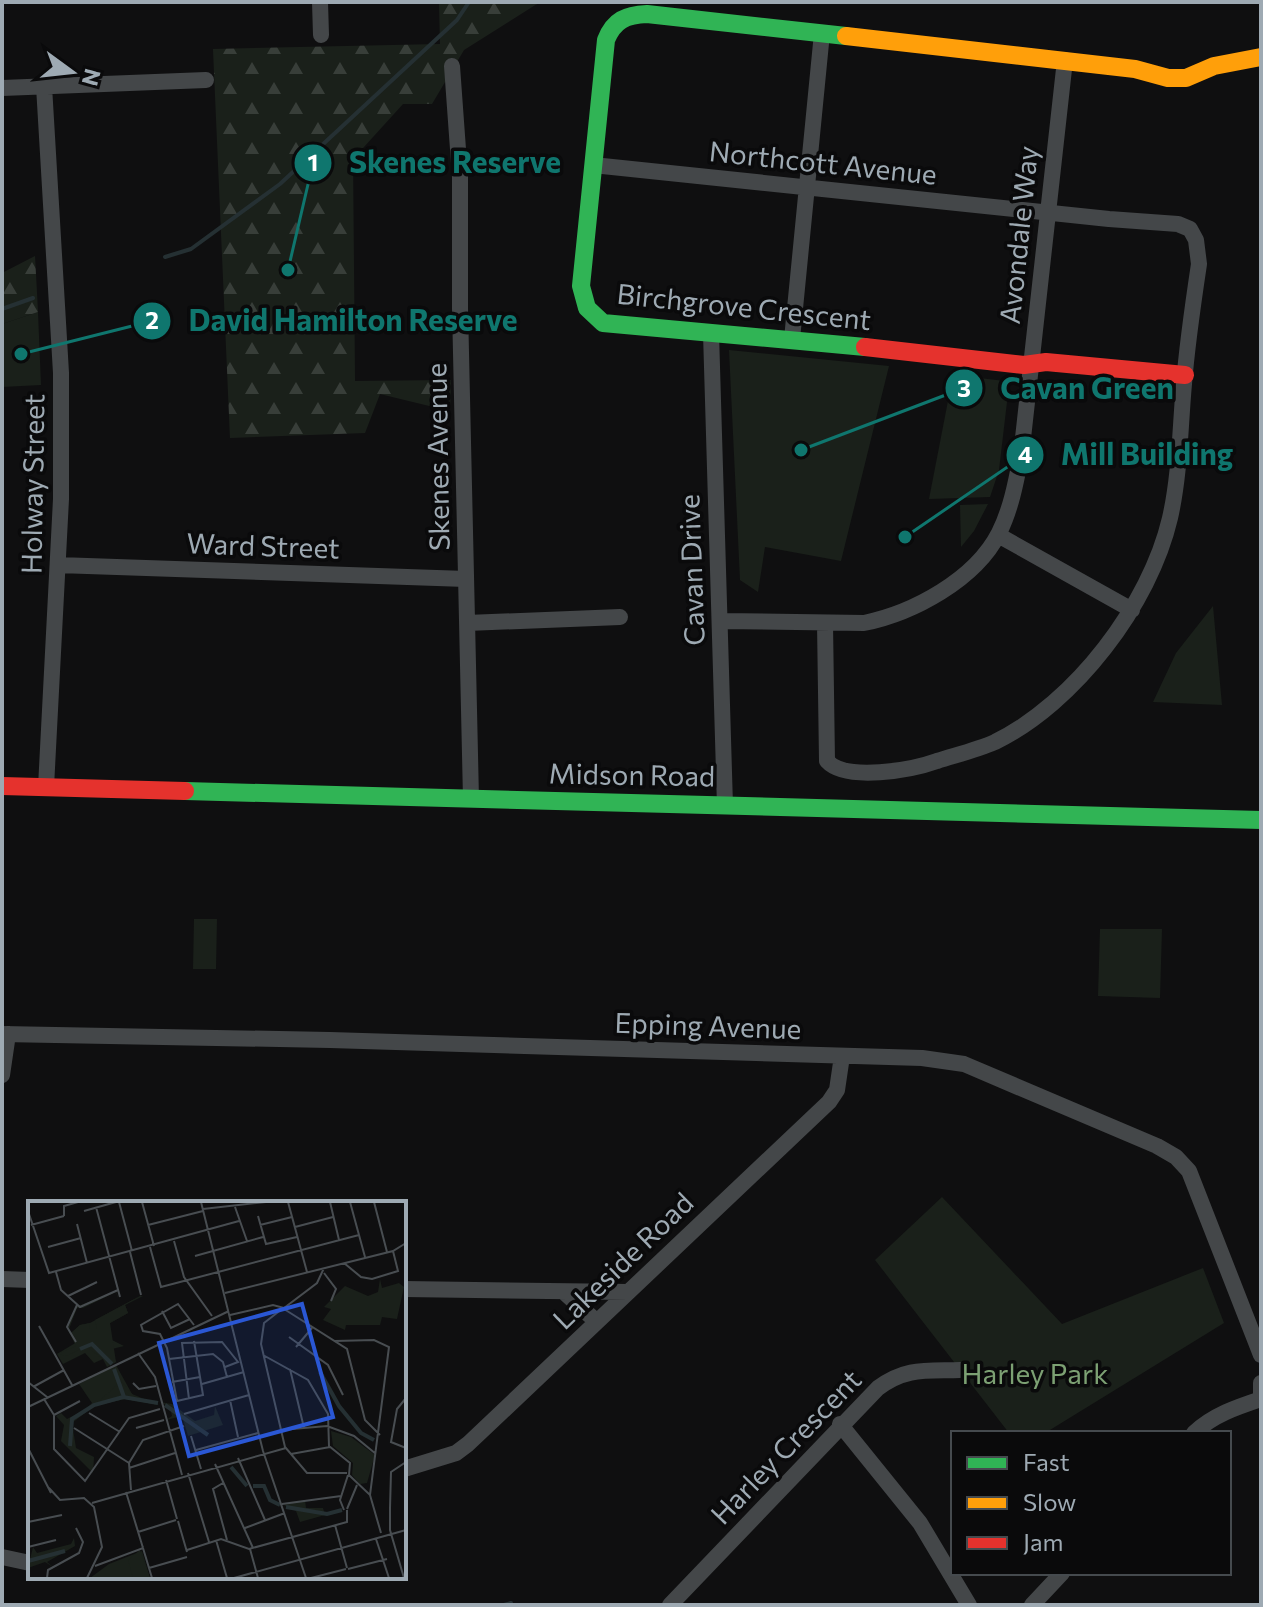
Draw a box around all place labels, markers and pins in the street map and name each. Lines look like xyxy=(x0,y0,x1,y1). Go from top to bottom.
callout: Skenes Reserve xyxy=(293,136,577,190)
callout: David Hamilton Reserve xyxy=(132,294,533,348)
callout: Cavan Green xyxy=(944,361,1190,415)
callout: Mill Building xyxy=(1005,428,1249,482)

